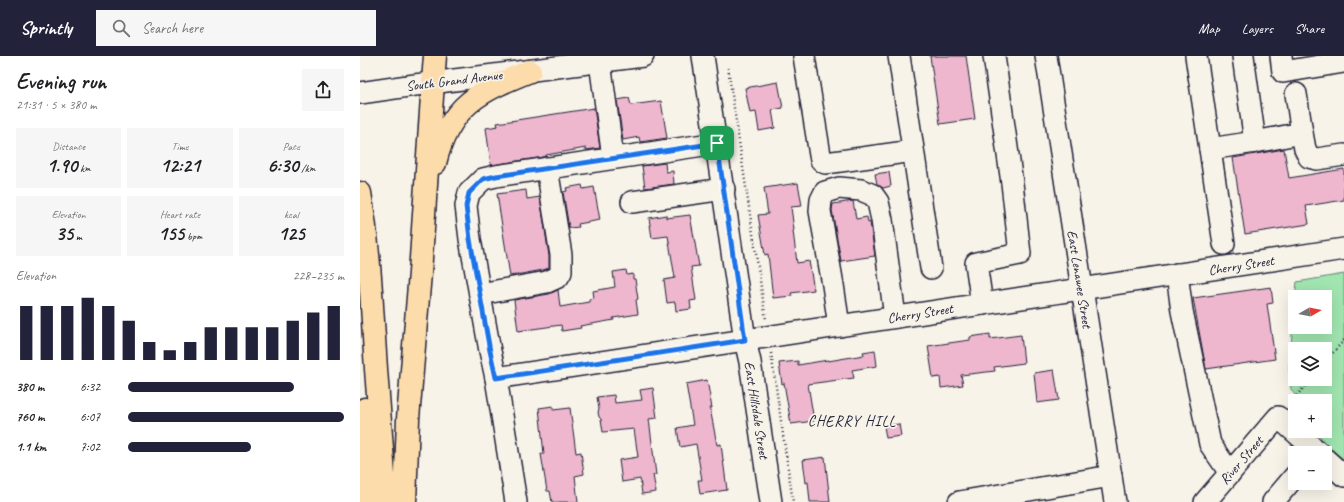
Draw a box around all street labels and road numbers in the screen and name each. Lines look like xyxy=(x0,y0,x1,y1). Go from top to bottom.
street label: South Grand Avenue xyxy=(405,66,504,95)
street label: East Lenawee Street xyxy=(1063,229,1096,331)
street label: Cherry Street xyxy=(1207,252,1276,279)
street label: Cherry Street xyxy=(886,300,955,327)
street label: East Hillsdale Street xyxy=(740,360,773,461)
street label: River Street xyxy=(1216,432,1268,488)

